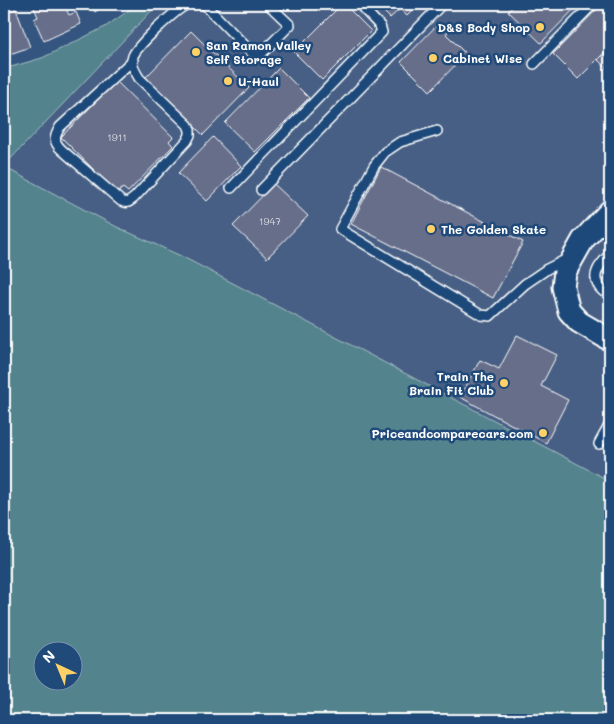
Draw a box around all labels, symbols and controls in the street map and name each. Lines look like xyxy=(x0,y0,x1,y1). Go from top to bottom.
place label: D&S Body Shop xyxy=(437,19,530,35)
marker: D&S Body Shop xyxy=(534,21,546,33)
place label: San Ramon Valley Self Storage xyxy=(206,37,312,67)
marker: San Ramon Valley Self Storage xyxy=(190,46,202,58)
place label: Cabinet Wise xyxy=(443,50,522,66)
marker: Cabinet Wise xyxy=(427,52,439,64)
place label: U-Haul xyxy=(238,73,279,89)
marker: U-Haul xyxy=(222,75,234,87)
house number: 1911 xyxy=(107,130,127,144)
house number: 1947 xyxy=(259,214,281,228)
place label: The Golden Skate xyxy=(441,221,546,237)
marker: The Golden Skate xyxy=(425,223,437,235)
place label: Train The Brain Fit Club xyxy=(409,368,494,398)
marker: Train The Brain Fit Club xyxy=(498,377,510,389)
place label: Priceandcomparecars.com xyxy=(371,425,533,441)
marker: Priceandcomparecars.com xyxy=(537,427,549,439)
north arrow xyxy=(32,642,82,692)
text: N xyxy=(38,646,59,667)

